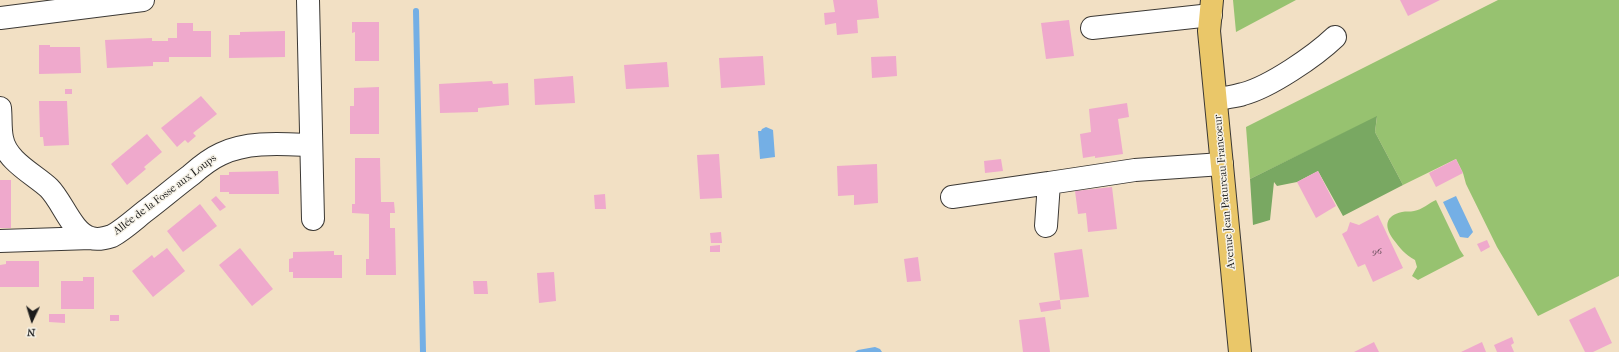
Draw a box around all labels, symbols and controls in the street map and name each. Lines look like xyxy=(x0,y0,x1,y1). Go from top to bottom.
street label: Avenue Jean Patureau Francoeur xyxy=(1212,114,1238,270)
street label: Allée de la Fosse aux Loups xyxy=(111,152,219,238)
house number: 96 xyxy=(1372,247,1382,257)
north arrow xyxy=(12,300,52,340)
text: N xyxy=(27,326,36,339)

